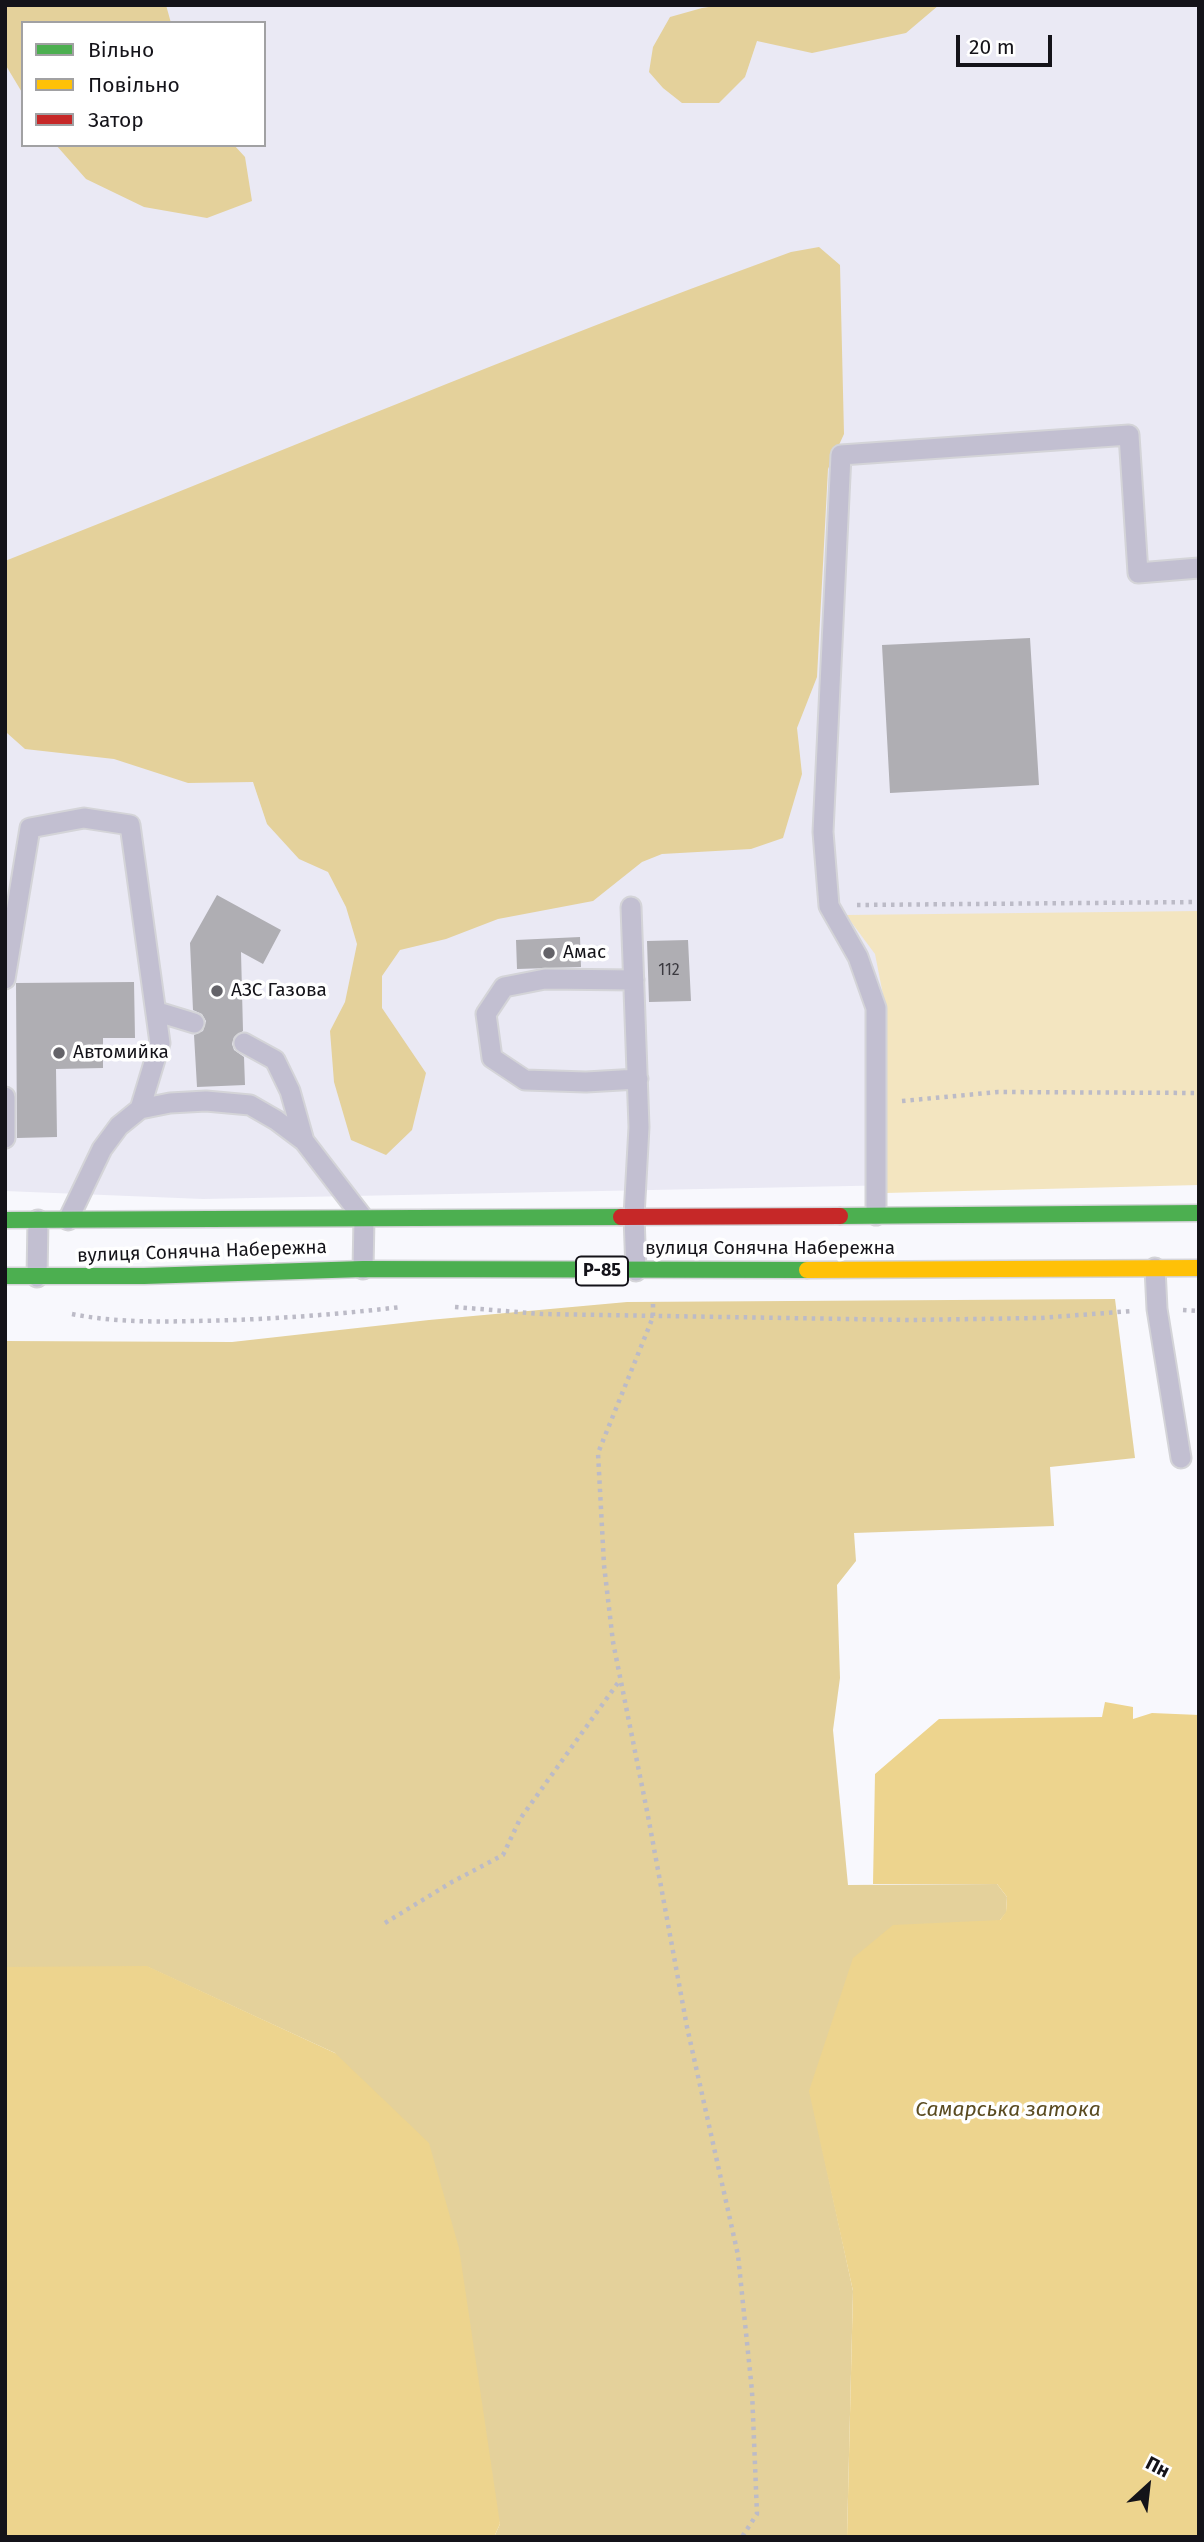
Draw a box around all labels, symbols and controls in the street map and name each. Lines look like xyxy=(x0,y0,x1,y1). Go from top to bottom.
legend xyxy=(21,21,266,147)
scale bar xyxy=(959,21,1055,65)
text: 20 m xyxy=(969,34,1015,60)
text: Вільно xyxy=(88,37,154,63)
text: Повільно xyxy=(88,72,180,98)
text: Затор xyxy=(88,107,144,133)
place label: Амас xyxy=(563,942,606,964)
marker: Амас xyxy=(541,945,557,961)
house number: 112 xyxy=(658,961,680,981)
place label: АЗС Газова xyxy=(231,980,327,1002)
marker: АЗС Газова xyxy=(209,983,225,999)
place label: Автомийка xyxy=(73,1042,169,1064)
marker: Автомийка xyxy=(51,1045,67,1061)
street label: вулиця Сонячна Набережна xyxy=(77,1236,327,1268)
street label: вулиця Сонячна Набережна xyxy=(645,1238,895,1260)
road number: Р-85 xyxy=(576,1256,628,1286)
water label: Самарська затока xyxy=(915,2097,1101,2123)
north arrow xyxy=(1113,2451,1183,2521)
text: Пн xyxy=(1142,2451,1174,2482)

